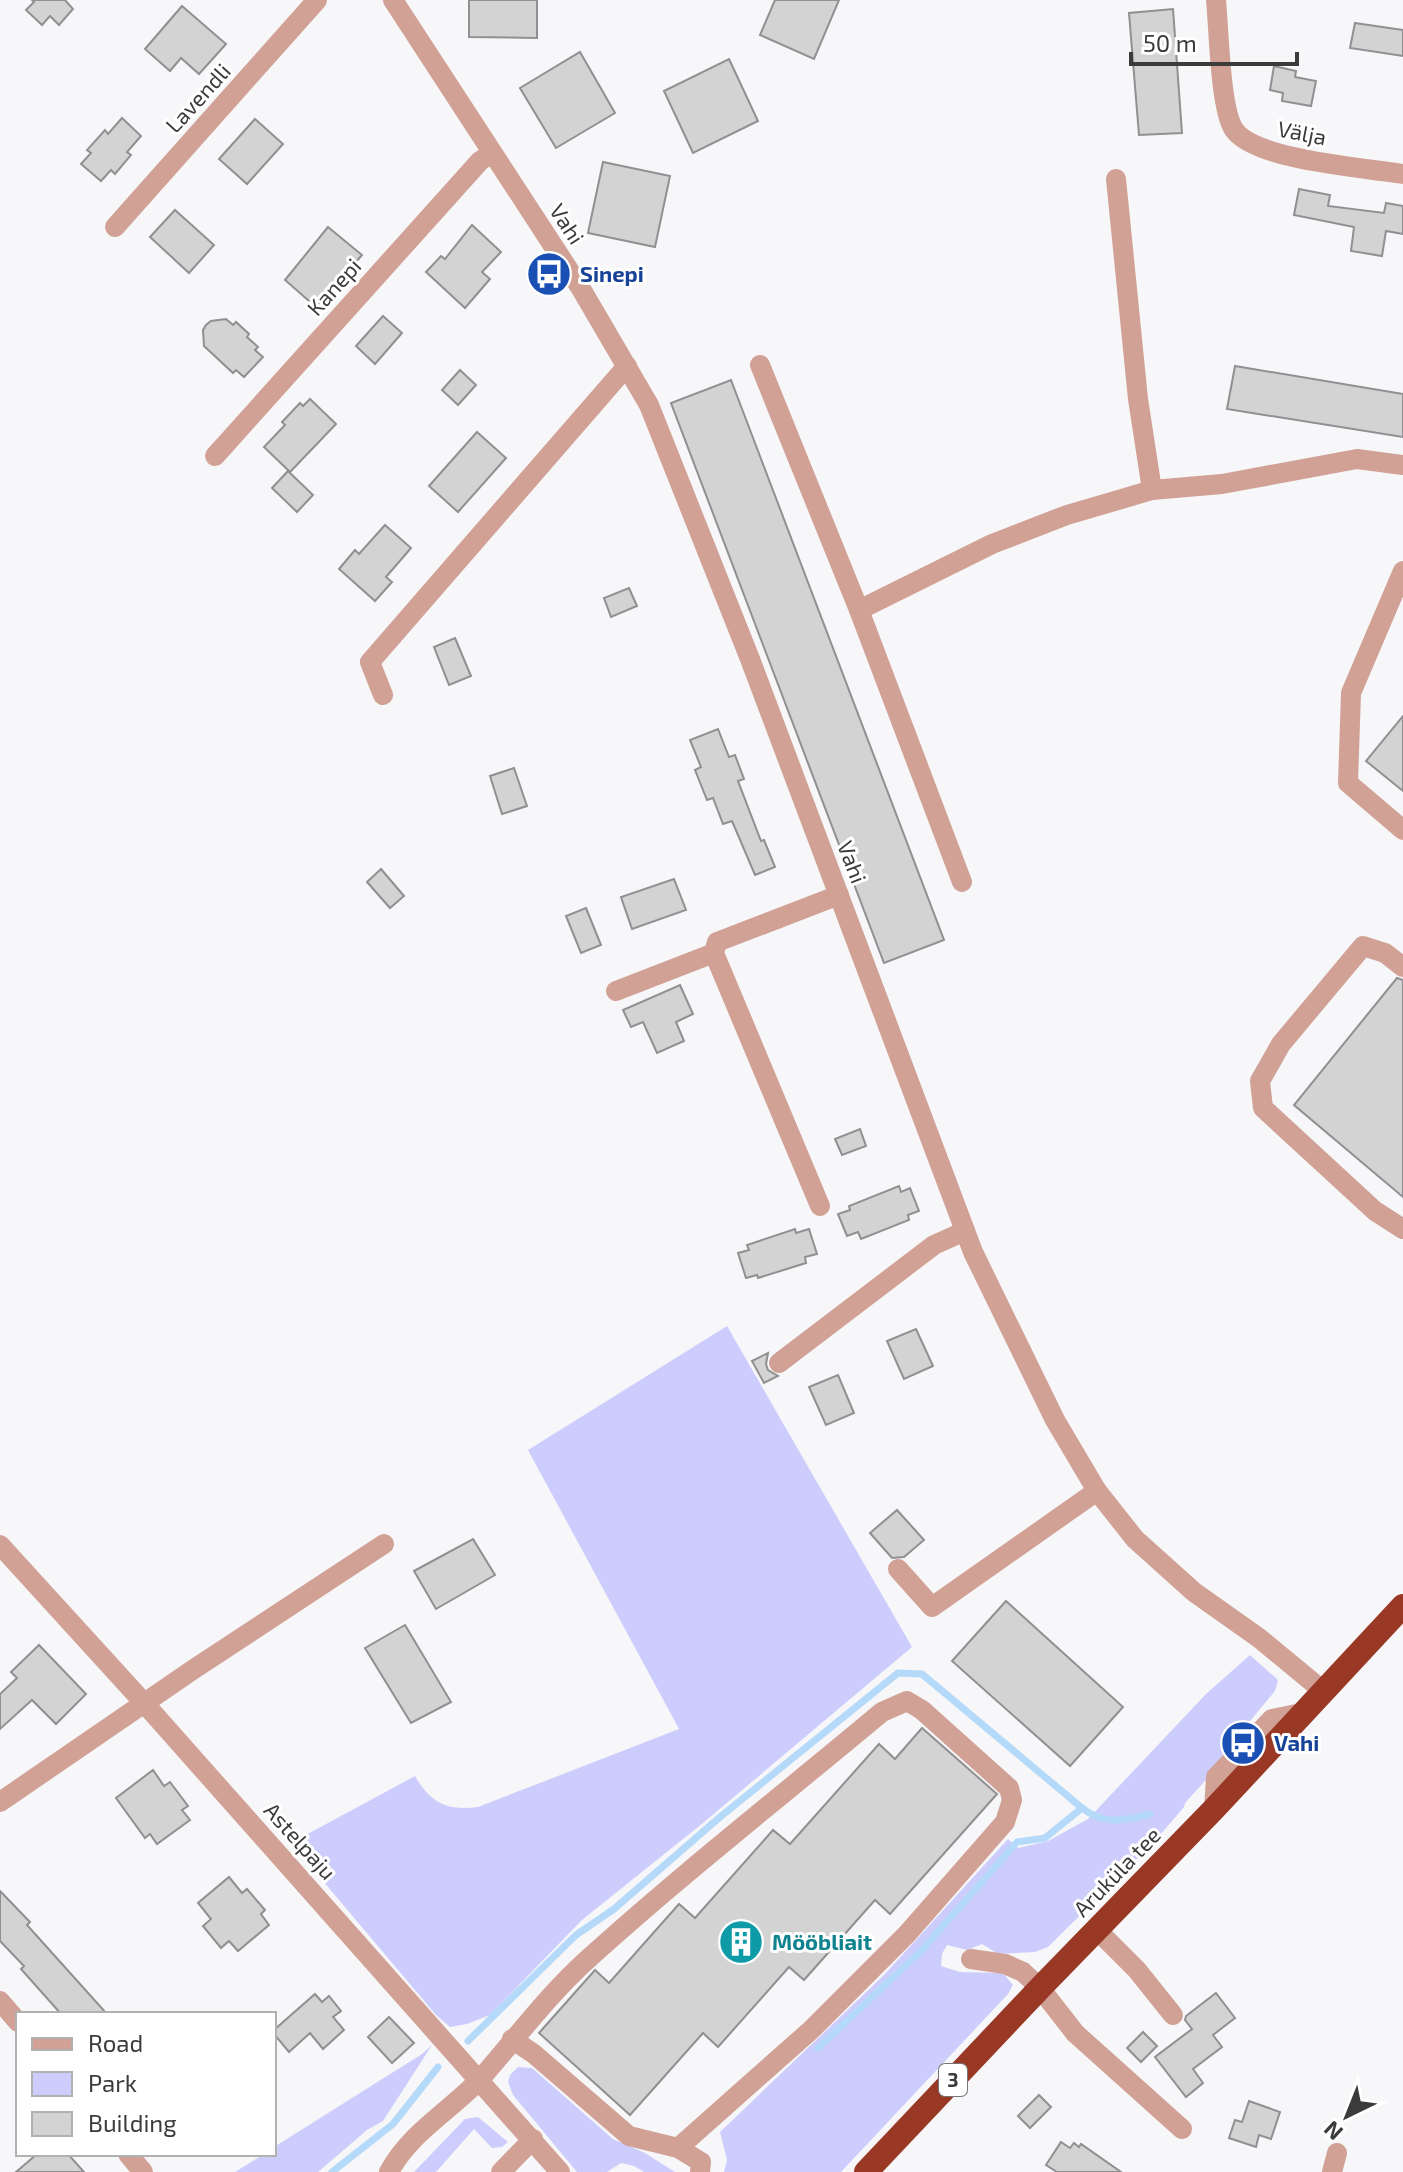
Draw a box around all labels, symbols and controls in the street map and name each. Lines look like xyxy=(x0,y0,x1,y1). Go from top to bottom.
scale bar xyxy=(1131,16,1297,66)
text: 50 m xyxy=(1143,28,1197,57)
street label: Lavendli xyxy=(159,57,235,137)
street label: Välja xyxy=(1275,115,1329,150)
street label: Vahi xyxy=(545,198,590,249)
bus stop icon: Sinepi xyxy=(525,250,573,298)
street label: Kanepi xyxy=(301,252,366,320)
place label: Sinepi xyxy=(580,260,644,286)
street label: Vahi xyxy=(833,837,873,886)
bus stop icon: Vahi xyxy=(1219,1719,1267,1767)
place label: Vahi xyxy=(1274,1729,1319,1755)
street label: Astelpaju xyxy=(259,1797,342,1885)
street label: Aruküla tee xyxy=(1067,1821,1165,1921)
building icon: Mööbliait xyxy=(717,1918,765,1966)
place label: Mööbliait xyxy=(772,1928,872,1954)
legend xyxy=(16,2012,276,2156)
text: Road xyxy=(88,2028,143,2057)
road number: 3 xyxy=(939,2064,967,2096)
text: Park xyxy=(88,2068,137,2097)
north arrow xyxy=(1307,2076,1387,2156)
text: Building xyxy=(88,2108,177,2137)
text: N xyxy=(1318,2116,1347,2146)

